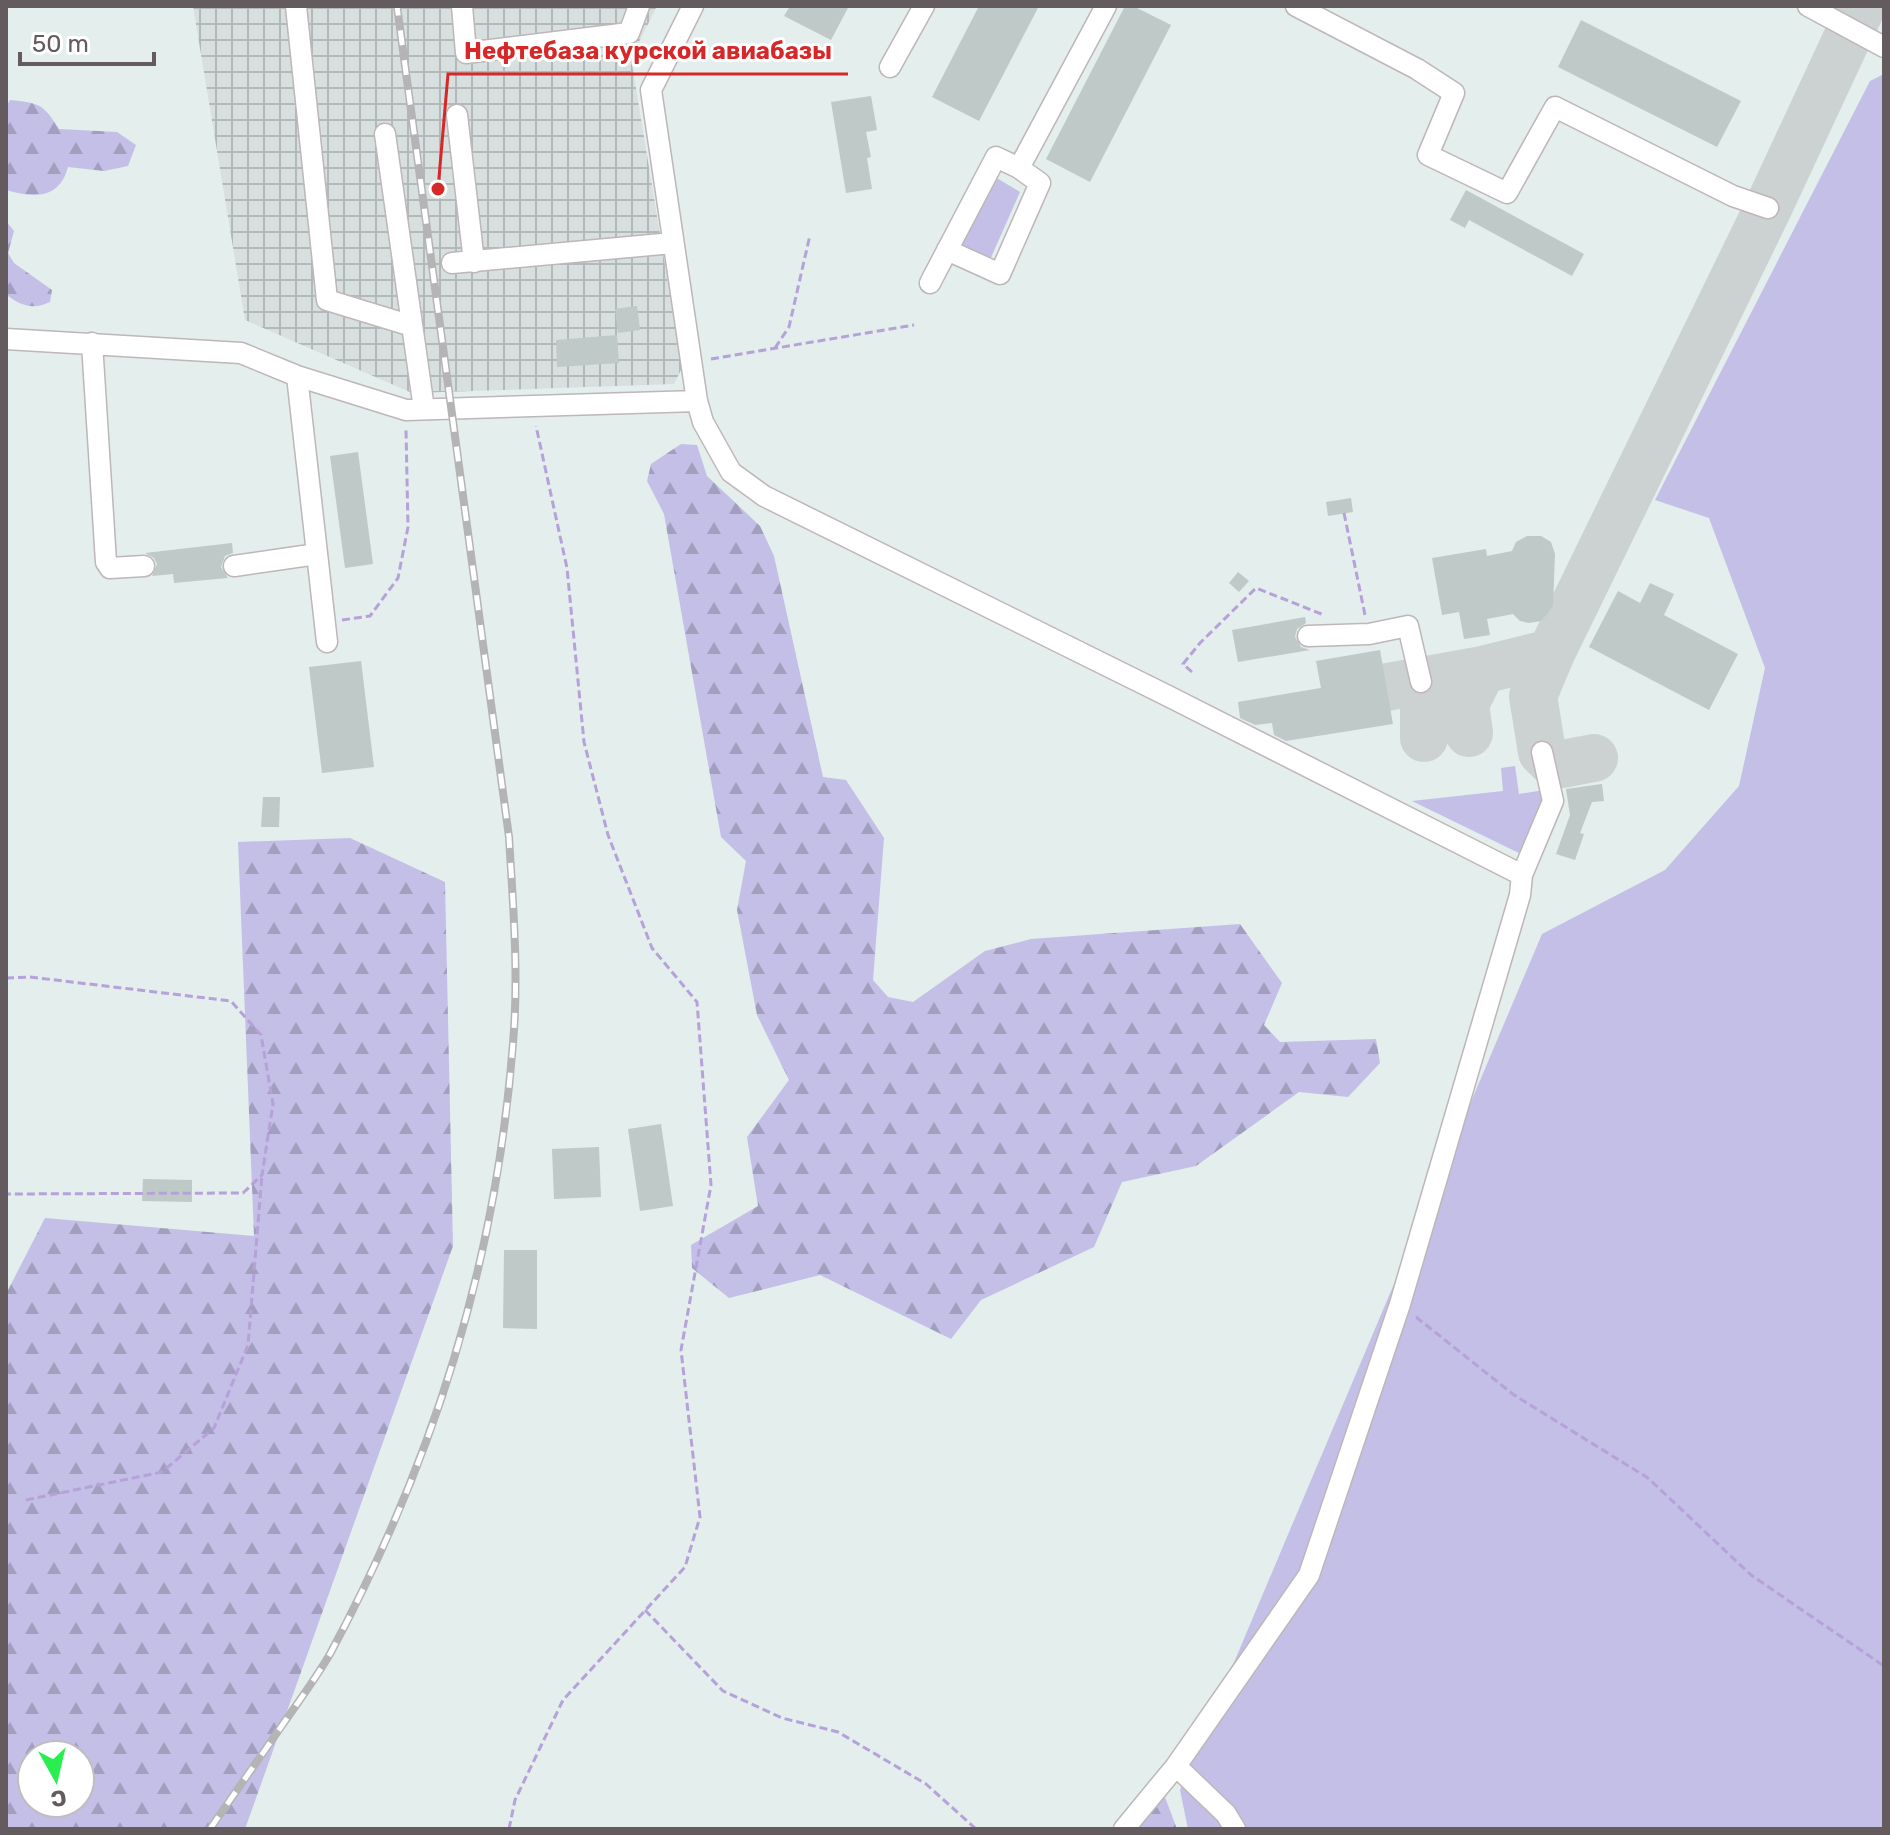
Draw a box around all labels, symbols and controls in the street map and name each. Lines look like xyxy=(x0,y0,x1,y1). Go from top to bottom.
scale bar xyxy=(20,16,154,66)
callout: Нефтебаза курской авиабазы xyxy=(448,26,848,74)
text: 50 m xyxy=(32,30,89,58)
text: Нефтебаза курской авиабазы xyxy=(464,37,832,65)
north arrow xyxy=(16,1739,96,1819)
text: С xyxy=(49,1784,68,1813)

